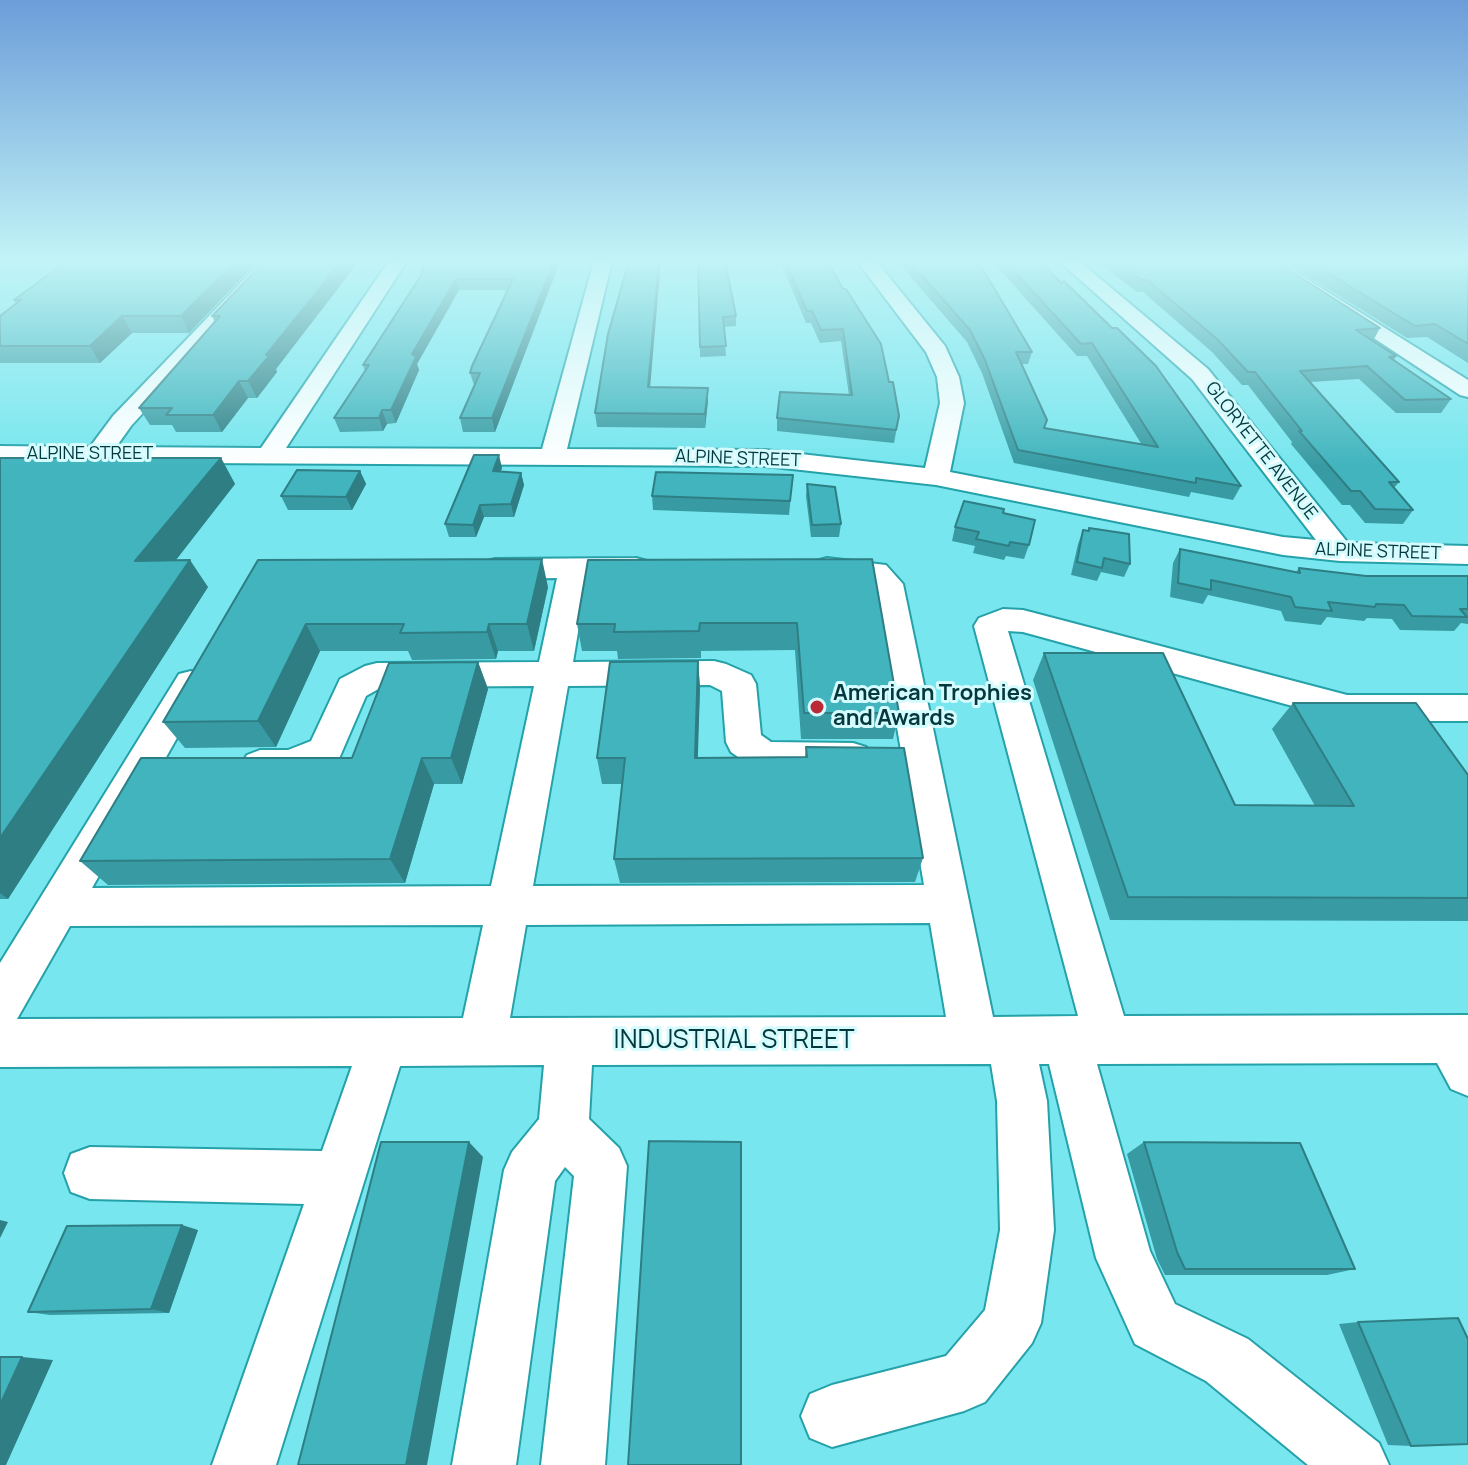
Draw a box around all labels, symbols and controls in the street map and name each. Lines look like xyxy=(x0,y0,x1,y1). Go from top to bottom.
street label: GLORYETTE AVENUE xyxy=(1201,378,1321,524)
street label: ALPINE STREET xyxy=(27,443,153,465)
street label: ALPINE STREET xyxy=(675,446,801,472)
street label: ALPINE STREET xyxy=(1315,539,1441,565)
place label: American Trophies and Awards xyxy=(833,681,1032,732)
marker: American Trophies and Awards xyxy=(808,698,826,716)
street label: INDUSTRIAL STREET xyxy=(614,1025,854,1057)

